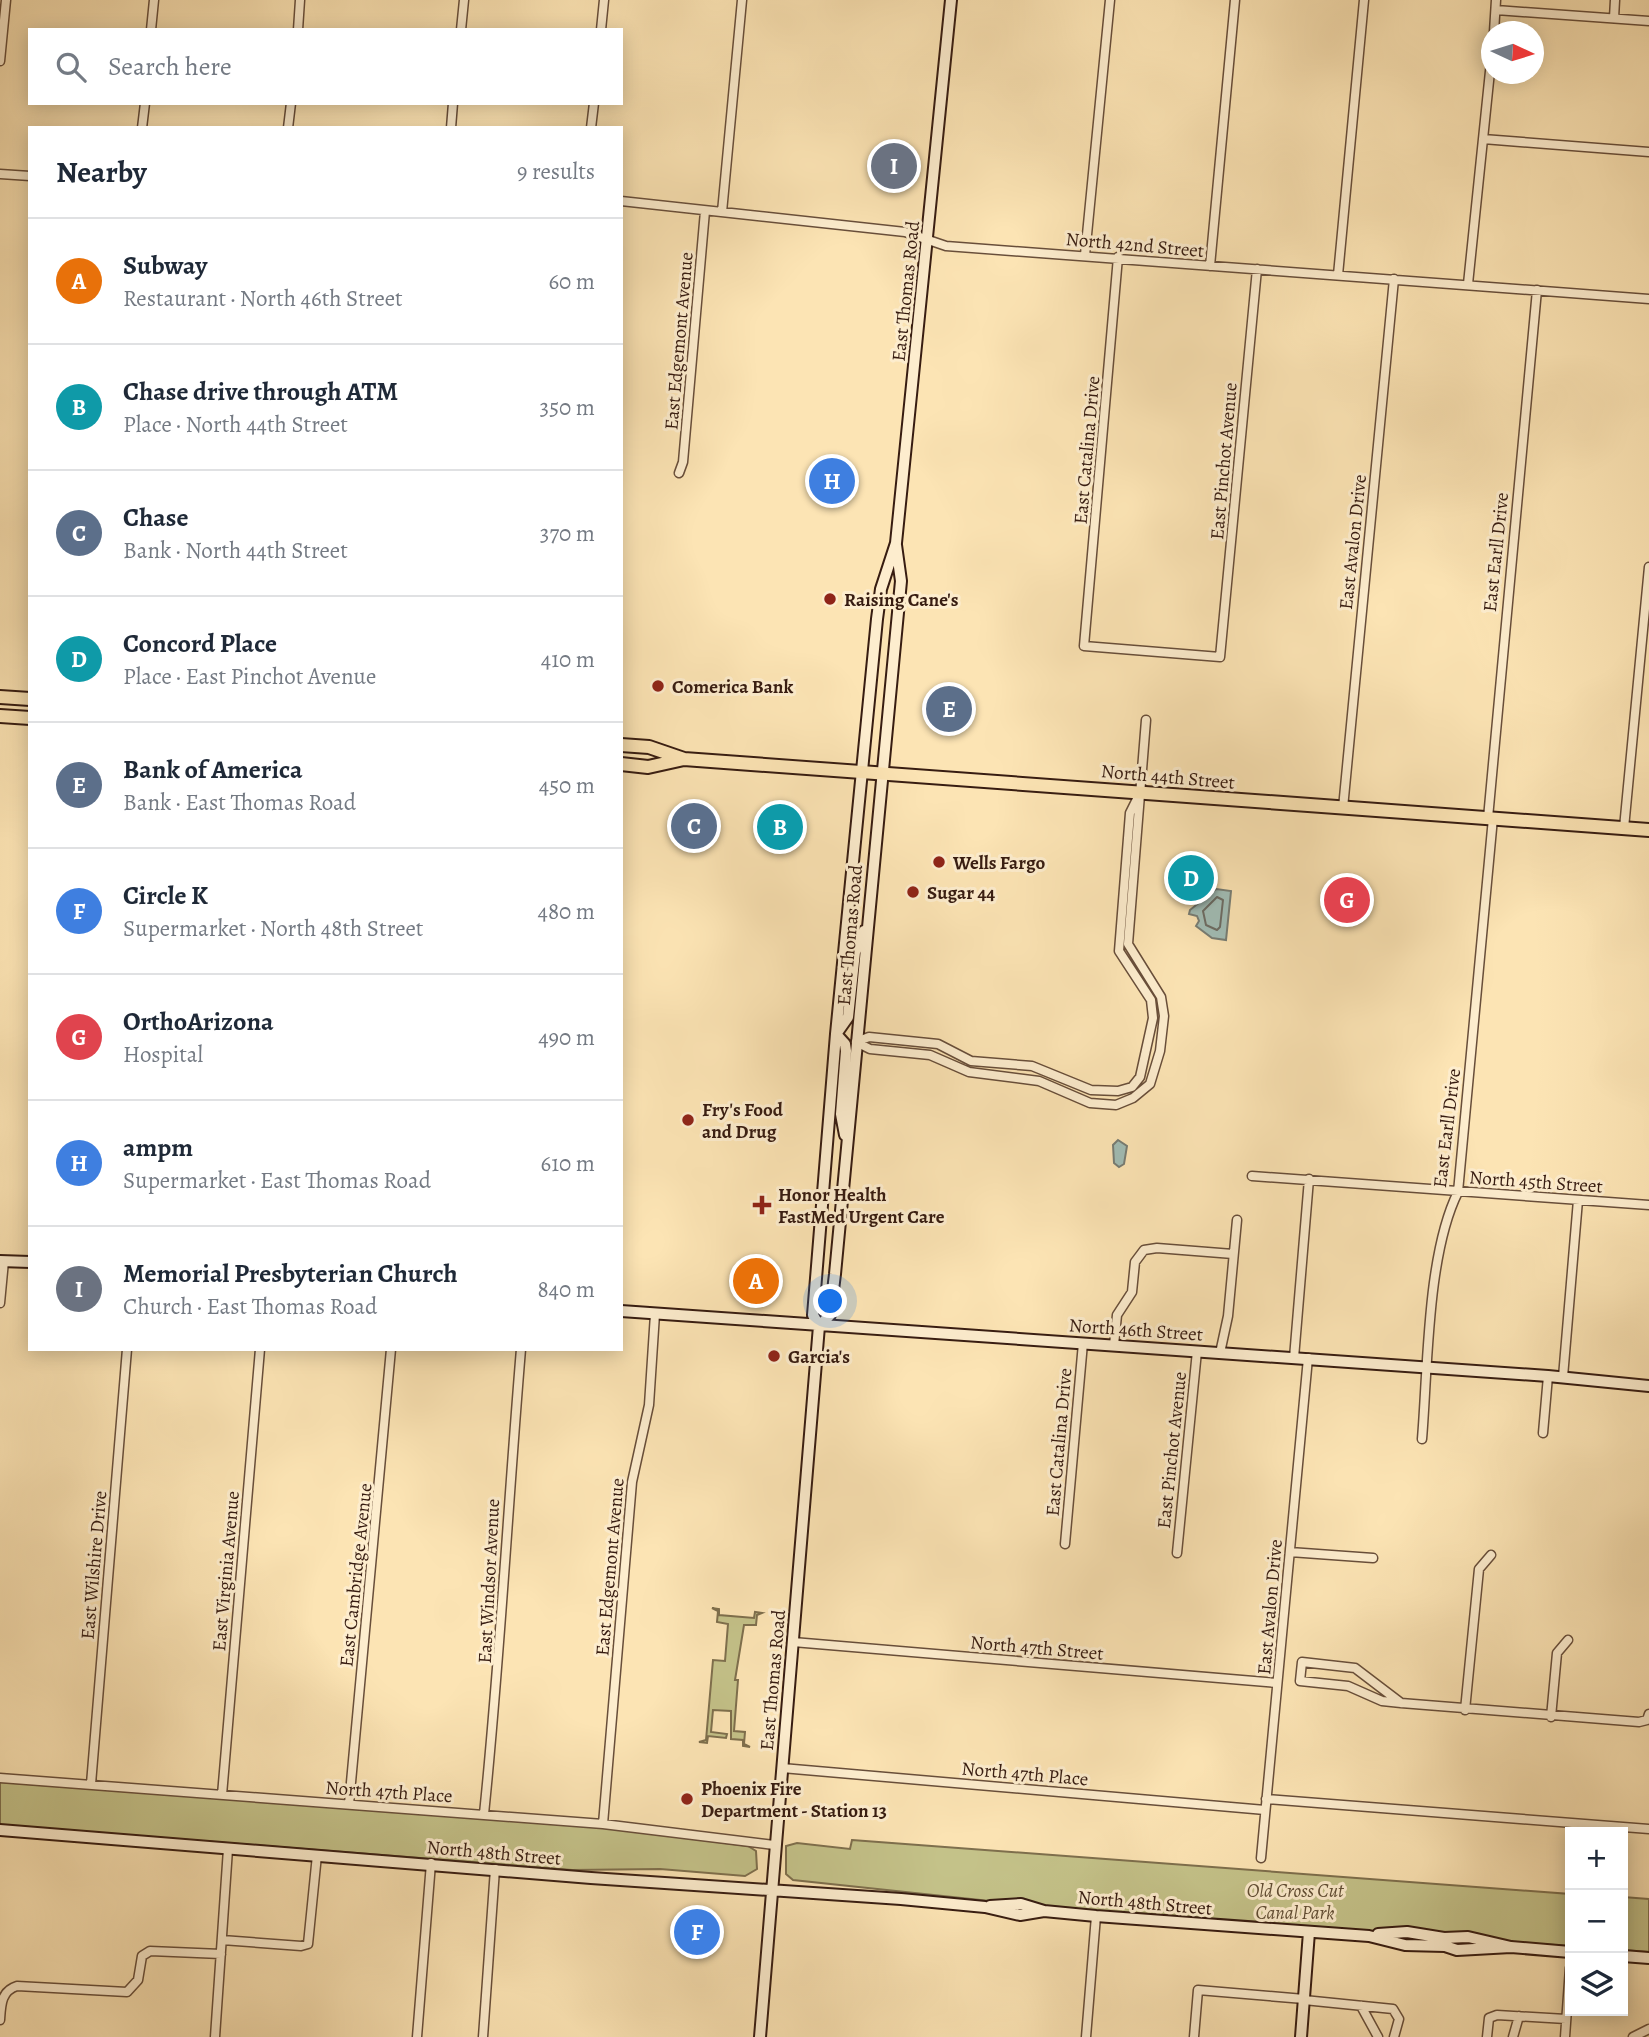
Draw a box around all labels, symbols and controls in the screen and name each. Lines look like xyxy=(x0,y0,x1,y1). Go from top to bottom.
north arrow xyxy=(1481,21,1544,84)
search box xyxy=(28,28,623,105)
icon: search xyxy=(52,48,90,86)
text: Search here xyxy=(108,49,232,84)
pin: I xyxy=(871,140,917,192)
text: Nearby xyxy=(56,152,147,192)
text: 9 results xyxy=(517,156,595,187)
street label: East Thomas Road xyxy=(886,219,926,363)
street label: North 42nd Street xyxy=(1065,226,1205,264)
text: Subway xyxy=(123,248,207,283)
street label: East Edgemont Avenue xyxy=(658,251,700,431)
text: A xyxy=(72,266,86,297)
text: 60 m xyxy=(548,266,595,297)
text: Restaurant · North 46th Street xyxy=(123,283,403,314)
text: Chase drive through ATM xyxy=(123,374,398,409)
street label: East Catalina Drive xyxy=(1068,375,1106,525)
street label: East Pinchot Avenue xyxy=(1204,381,1244,541)
text: B xyxy=(72,392,86,423)
text: 350 m xyxy=(540,392,595,423)
text: Place · North 44th Street xyxy=(123,409,348,440)
pin: H xyxy=(809,455,855,507)
street label: East Avalon Drive xyxy=(1333,473,1373,611)
street label: East Earll Drive xyxy=(1477,491,1515,613)
text: Chase xyxy=(123,500,188,535)
text: C xyxy=(72,518,86,549)
text: 370 m xyxy=(540,518,595,549)
text: Bank · North 44th Street xyxy=(123,535,348,566)
place label: Raising Cane's xyxy=(844,587,959,613)
marker: Raising Cane's xyxy=(822,591,838,607)
text: Concord Place xyxy=(123,626,277,661)
text: D xyxy=(71,644,87,675)
text: 410 m xyxy=(541,644,595,675)
text: Place · East Pinchot Avenue xyxy=(123,661,376,692)
place label: Comerica Bank xyxy=(672,674,794,700)
marker: Comerica Bank xyxy=(650,678,666,694)
pin: E xyxy=(926,683,972,735)
text: Bank of America xyxy=(123,752,303,787)
street label: North 44th Street xyxy=(1100,758,1236,796)
text: E xyxy=(72,770,86,801)
text: 450 m xyxy=(539,770,595,801)
text: Bank · East Thomas Road xyxy=(123,787,356,818)
pin: C xyxy=(671,800,717,852)
pin: B xyxy=(757,801,803,853)
place label: Wells Fargo xyxy=(952,850,1046,876)
pin: D xyxy=(1168,852,1214,904)
marker: Wells Fargo xyxy=(931,854,947,870)
street label: East Thomas Road xyxy=(831,863,869,1007)
pin: G xyxy=(1324,874,1370,926)
text: Circle K xyxy=(123,878,208,913)
place label: Sugar 44 xyxy=(927,880,995,906)
marker: Sugar 44 xyxy=(905,884,921,900)
text: F xyxy=(73,896,85,927)
text: 480 m xyxy=(537,896,595,927)
text: Supermarket · North 48th Street xyxy=(123,913,423,944)
text: OrthoArizona xyxy=(123,1004,274,1039)
text: G xyxy=(71,1022,87,1053)
text: 490 m xyxy=(538,1022,595,1053)
text: Hospital xyxy=(123,1039,203,1070)
street label: East Earll Drive xyxy=(1427,1067,1467,1189)
place label: Fry's Food and Drug xyxy=(702,1097,784,1145)
marker: Fry's Food and Drug xyxy=(680,1112,696,1128)
text: ampm xyxy=(123,1130,193,1165)
text: H xyxy=(70,1148,88,1179)
text: 610 m xyxy=(541,1148,595,1179)
street label: North 45th Street xyxy=(1468,1164,1604,1200)
text: Supermarket · East Thomas Road xyxy=(123,1165,431,1196)
place label: Honor Health FastMed Urgent Care xyxy=(778,1182,945,1230)
marker: Honor Health FastMed Urgent Care xyxy=(752,1195,772,1215)
pin: A xyxy=(733,1255,779,1307)
text: Memorial Presbyterian Church xyxy=(123,1256,458,1291)
text: I xyxy=(75,1274,83,1305)
text: 840 m xyxy=(537,1274,595,1305)
your location xyxy=(813,1284,847,1318)
text: Church · East Thomas Road xyxy=(123,1291,377,1322)
street label: North 46th Street xyxy=(1068,1312,1204,1348)
place label: Garcia's xyxy=(788,1344,850,1370)
marker: Garcia's xyxy=(766,1348,782,1364)
street label: East Catalina Drive xyxy=(1040,1367,1078,1517)
street label: East Pinchot Avenue xyxy=(1151,1370,1193,1530)
street label: East Edgemont Avenue xyxy=(589,1477,631,1657)
street label: East Cambridge Avenue xyxy=(333,1482,379,1668)
street label: East Wilshire Drive xyxy=(75,1489,113,1641)
street label: East Virginia Avenue xyxy=(206,1490,246,1652)
street label: East Windsor Avenue xyxy=(472,1498,506,1664)
street label: East Avalon Drive xyxy=(1251,1538,1289,1676)
street label: East Thomas Road xyxy=(754,1608,792,1752)
street label: North 47th Street xyxy=(969,1629,1105,1667)
street label: North 47th Place xyxy=(960,1756,1089,1792)
street label: North 47th Place xyxy=(325,1775,453,1809)
place label: Phoenix Fire Department - Station 13 xyxy=(701,1776,887,1824)
marker: Phoenix Fire Department - Station 13 xyxy=(679,1791,695,1807)
map controls xyxy=(1565,1827,1628,2016)
button: + xyxy=(1565,1827,1628,1890)
street label: North 48th Street xyxy=(426,1834,562,1872)
park label: Old Cross Cut Canal Park xyxy=(1247,1878,1345,1926)
street label: North 48th Street xyxy=(1077,1884,1213,1922)
button: − xyxy=(1565,1890,1628,1953)
pin: F xyxy=(674,1906,720,1958)
button: layers xyxy=(1565,1953,1628,2016)

